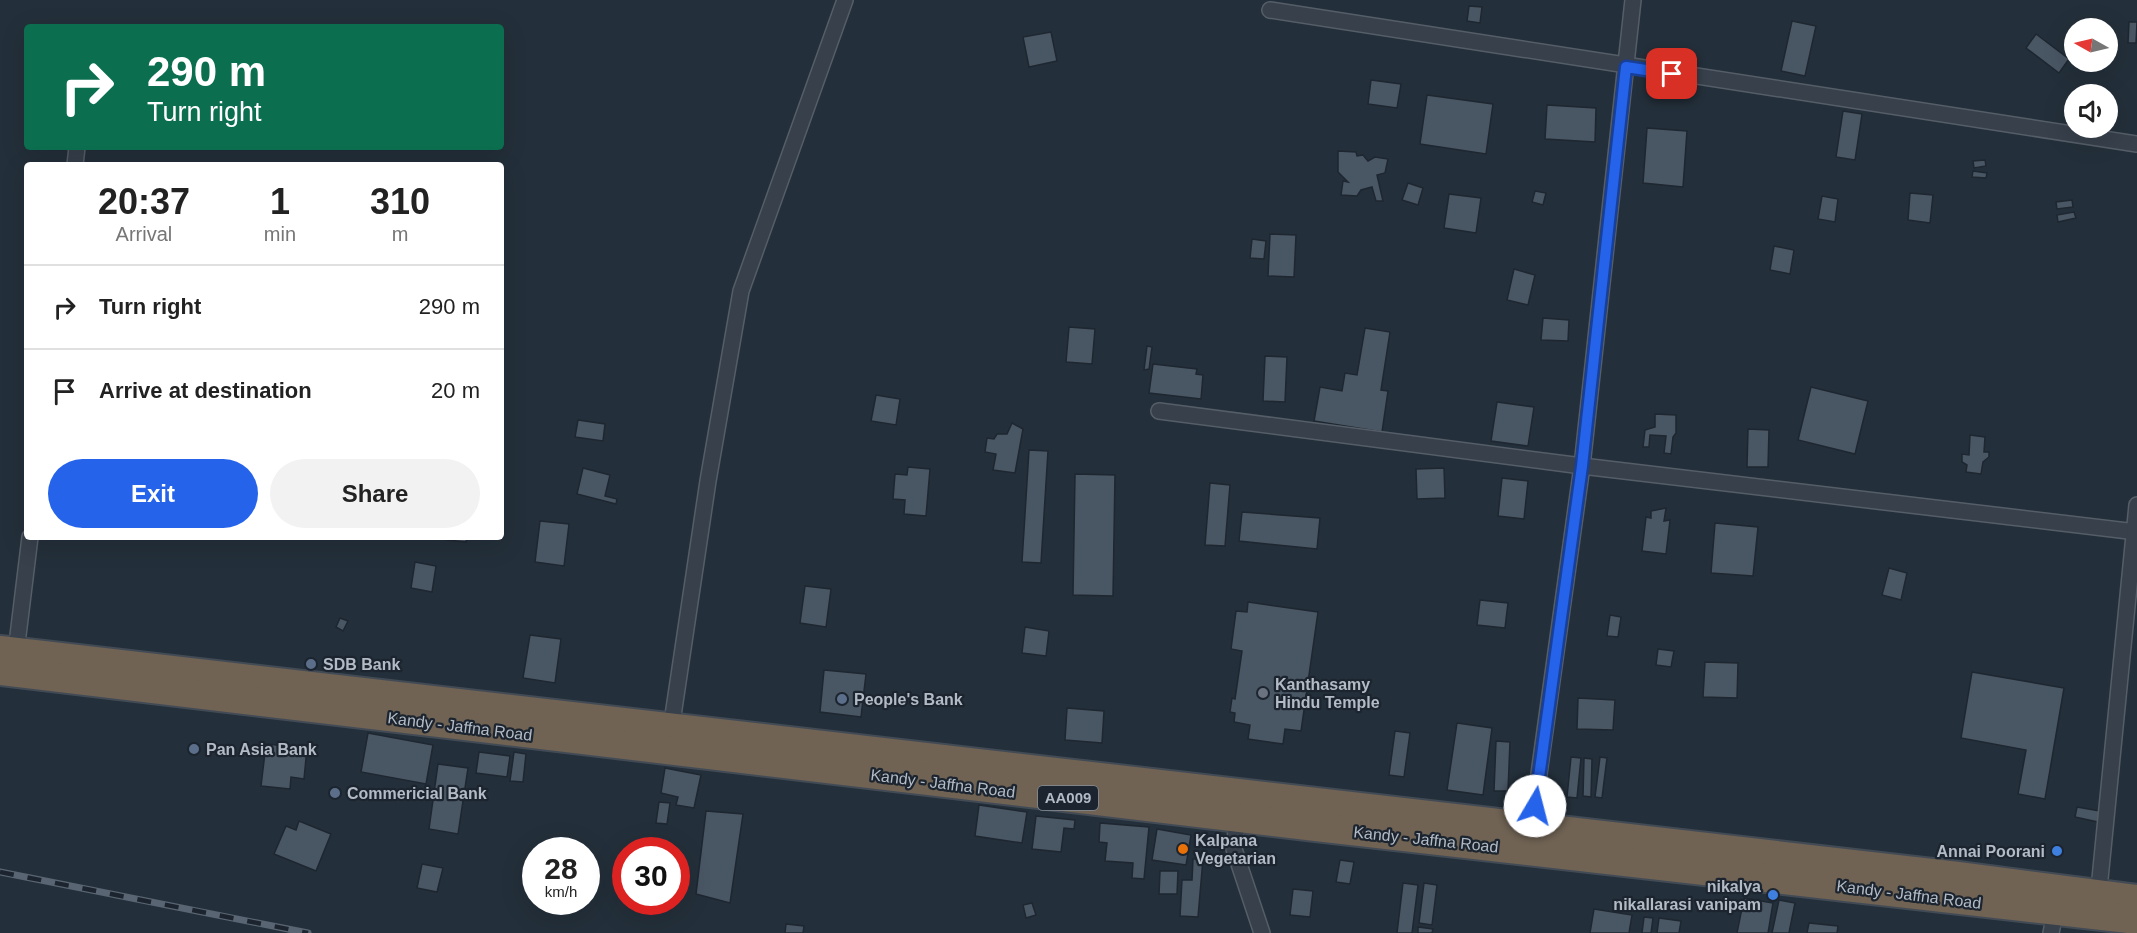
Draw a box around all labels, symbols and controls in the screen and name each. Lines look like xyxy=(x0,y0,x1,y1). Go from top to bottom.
north arrow xyxy=(2064,18,2118,72)
map controls xyxy=(2064,18,2118,138)
icon: right xyxy=(48,48,126,126)
text: 290 m xyxy=(147,48,266,95)
pin xyxy=(1646,48,1697,99)
icon: arrive xyxy=(1655,57,1688,90)
button: sound xyxy=(2064,84,2118,138)
text: Turn right xyxy=(147,97,262,127)
text: 20:37 xyxy=(98,181,190,222)
text: 1 xyxy=(270,181,290,222)
text: 310 xyxy=(370,181,430,222)
text: Arrival xyxy=(116,223,172,245)
text: min xyxy=(264,223,296,245)
text: m xyxy=(392,223,408,245)
icon: right xyxy=(48,291,81,324)
text: Turn right xyxy=(99,294,201,319)
text: 290 m xyxy=(419,294,480,319)
icon: arrive xyxy=(48,375,81,408)
text: Arrive at destination xyxy=(99,378,312,403)
text: 20 m xyxy=(431,378,480,403)
button: Exit xyxy=(48,459,258,528)
button: Share xyxy=(270,459,480,528)
place label: SDB Bank xyxy=(323,656,400,673)
marker: SDB Bank xyxy=(304,657,318,671)
place label: Kanthasamy Hindu Temple xyxy=(1275,676,1380,711)
marker: Kanthasamy Hindu Temple xyxy=(1256,686,1270,700)
place label: People's Bank xyxy=(854,691,963,708)
marker: People's Bank xyxy=(835,692,849,706)
street label: Kandy - Jaffna Road xyxy=(387,709,533,744)
place label: Pan Asia Bank xyxy=(206,741,317,758)
marker: Pan Asia Bank xyxy=(187,742,201,756)
street label: Kandy - Jaffna Road xyxy=(870,766,1016,801)
position arrow xyxy=(1503,774,1567,838)
place label: Commericial Bank xyxy=(347,785,487,802)
marker: Commericial Bank xyxy=(328,786,342,800)
road number: AA009 xyxy=(1038,786,1098,810)
street label: Kandy - Jaffna Road xyxy=(1353,823,1499,856)
place label: Kalpana Vegetarian xyxy=(1195,832,1276,867)
speed limit sign: 30 xyxy=(612,837,690,915)
marker: Kalpana Vegetarian xyxy=(1176,842,1190,856)
place label: Annai Poorani xyxy=(1937,843,2045,860)
marker: Annai Poorani xyxy=(2050,844,2064,858)
text: 28 xyxy=(544,852,578,885)
street label: Kandy - Jaffna Road xyxy=(1836,877,1982,912)
place label: nikalya nikallarasi vanipam xyxy=(1613,878,1761,913)
text: km/h xyxy=(545,883,577,900)
marker: nikalya nikallarasi vanipam xyxy=(1766,888,1780,902)

